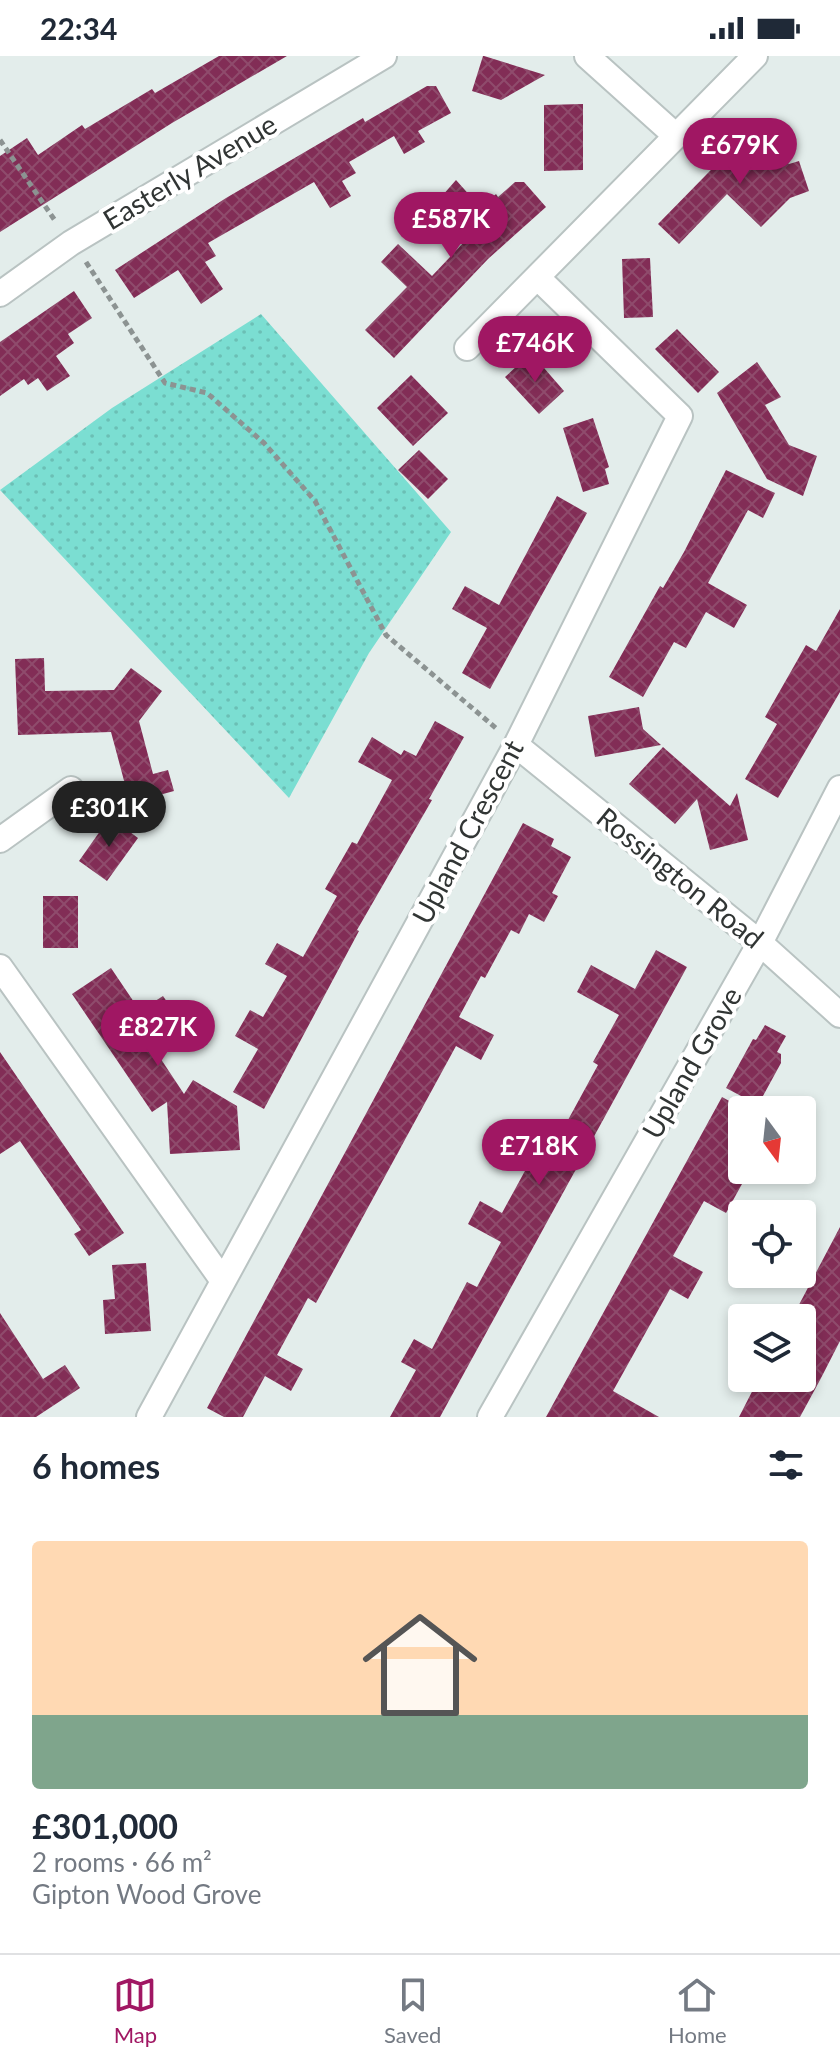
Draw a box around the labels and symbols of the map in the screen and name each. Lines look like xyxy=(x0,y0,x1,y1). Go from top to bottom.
street label: Easterly Avenue xyxy=(97,106,282,236)
pin: £679K xyxy=(684,118,796,186)
pin: £587K xyxy=(395,192,507,260)
pin: £746K xyxy=(479,316,591,384)
street label: Upland Crescent xyxy=(404,734,530,929)
pin: £301K xyxy=(53,781,165,849)
street label: Rossington Road xyxy=(591,800,771,955)
street label: Upland Grove xyxy=(634,981,748,1144)
pin: £827K xyxy=(102,1000,214,1068)
north arrow xyxy=(728,1096,816,1184)
pin: £718K xyxy=(483,1119,595,1187)

